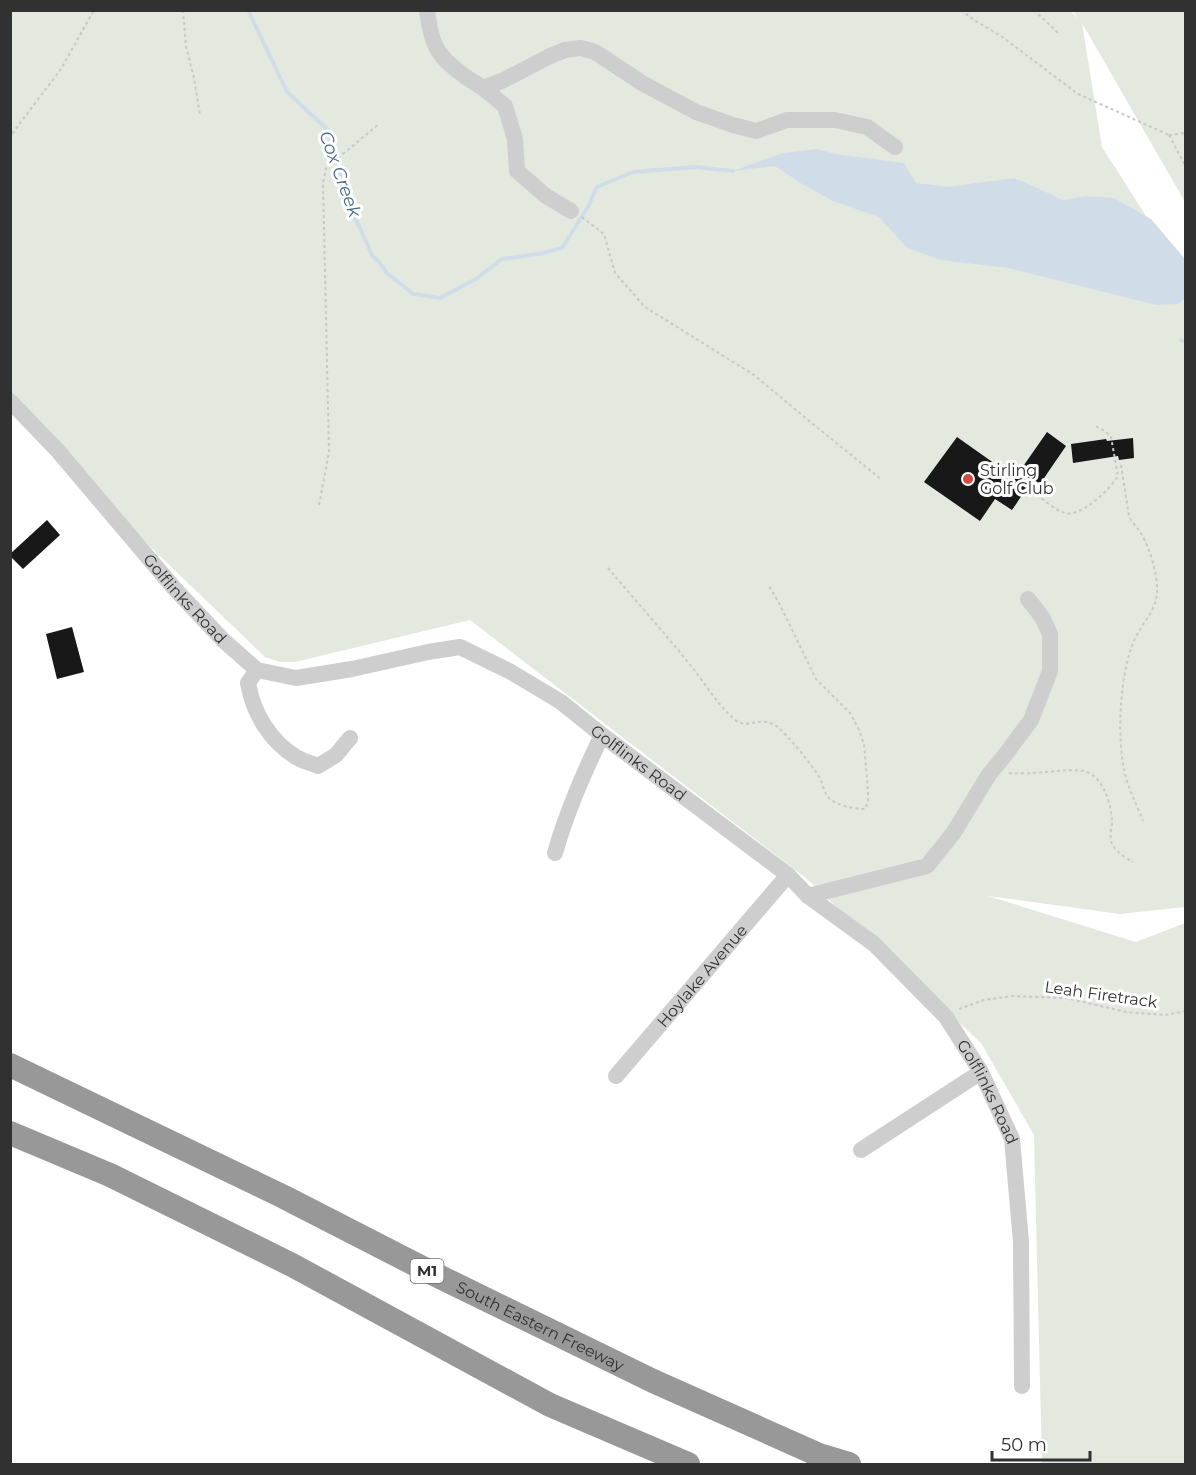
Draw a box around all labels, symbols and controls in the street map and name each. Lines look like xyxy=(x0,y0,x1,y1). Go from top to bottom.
water label: Cox Creek xyxy=(314,128,366,221)
place label: Stirling Golf Club xyxy=(980,461,1054,498)
marker: Stirling Golf Club xyxy=(961,472,975,486)
street label: Golflinks Road xyxy=(139,550,230,648)
street label: Golflinks Road xyxy=(587,721,690,805)
street label: Hoylake Avenue xyxy=(653,921,751,1031)
street label: Leah Firetrack xyxy=(1043,977,1159,1012)
street label: Golflinks Road xyxy=(953,1036,1022,1147)
road number: M1 xyxy=(410,1259,444,1283)
street label: South Eastern Freeway xyxy=(453,1277,627,1375)
scale bar xyxy=(992,1424,1090,1462)
text: 50 m xyxy=(1001,1434,1047,1456)

